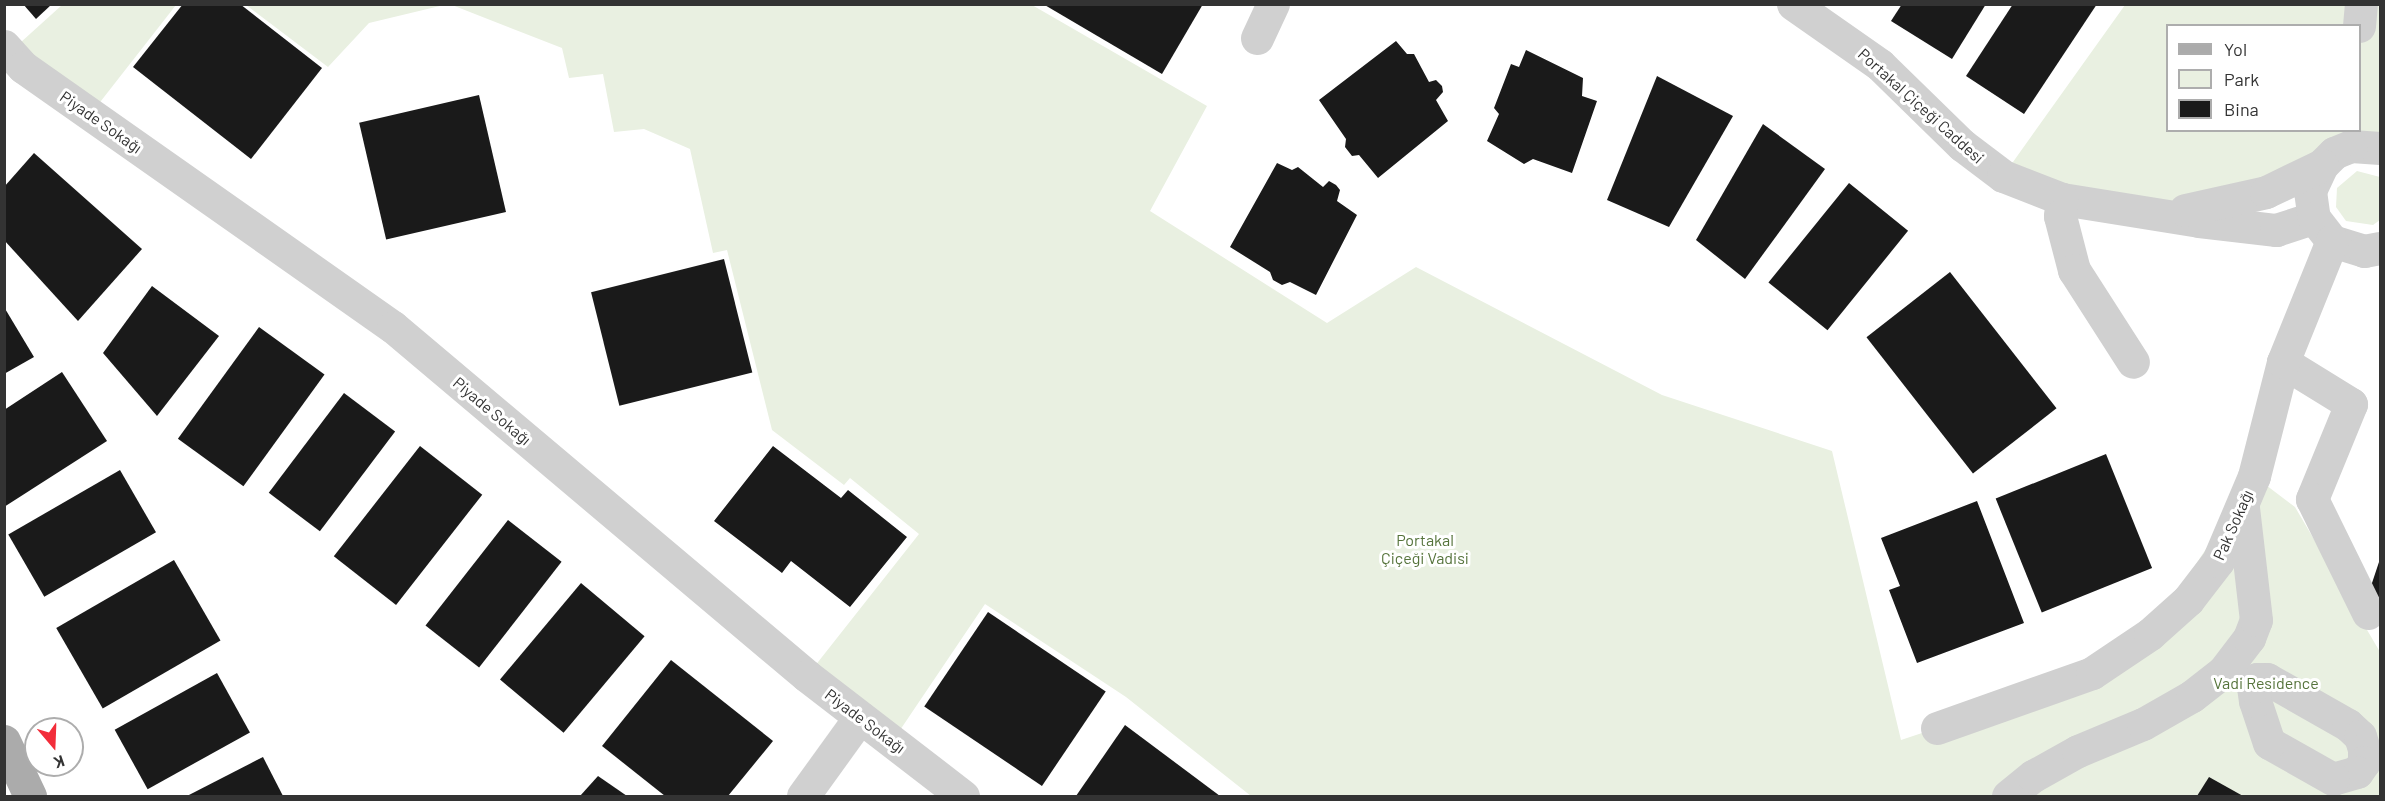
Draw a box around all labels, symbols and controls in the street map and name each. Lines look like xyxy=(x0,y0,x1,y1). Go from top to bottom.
legend xyxy=(2166,24,2361,132)
text: Yol xyxy=(2224,38,2247,60)
street label: Portakal Çiçeği Caddesi xyxy=(1854,44,1988,168)
text: Park xyxy=(2224,68,2259,90)
street label: Piyade Sokağı xyxy=(56,87,146,157)
text: Bina xyxy=(2224,98,2259,120)
street label: Piyade Sokağı xyxy=(449,373,535,449)
street label: Pak Sokağı xyxy=(2209,487,2257,563)
park label: Portakal Çiçeği Vadisi xyxy=(1381,530,1469,568)
park label: Vadi Residence xyxy=(2213,673,2319,693)
street label: Piyade Sokağı xyxy=(821,685,909,757)
north arrow xyxy=(24,717,84,777)
text: K xyxy=(52,752,67,773)

